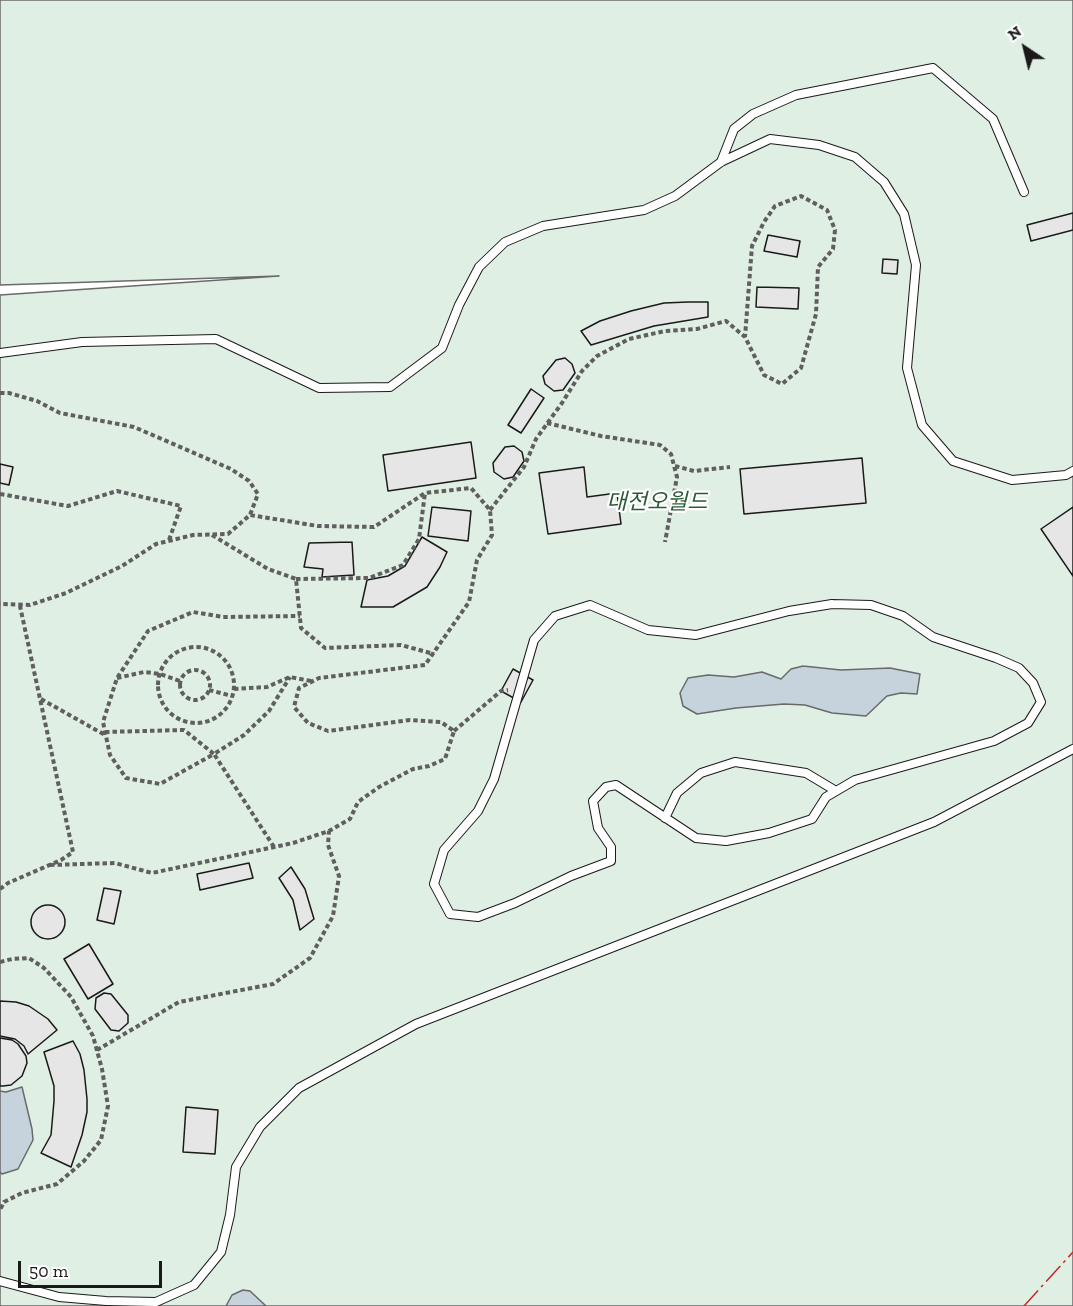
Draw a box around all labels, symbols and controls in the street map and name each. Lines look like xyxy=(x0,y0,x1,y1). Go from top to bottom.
north arrow xyxy=(995,18,1055,78)
text: N xyxy=(1004,22,1025,44)
park label: 대전오월드 xyxy=(606,490,708,516)
scale bar xyxy=(21,1249,165,1287)
text: 50 m xyxy=(29,1260,68,1282)

